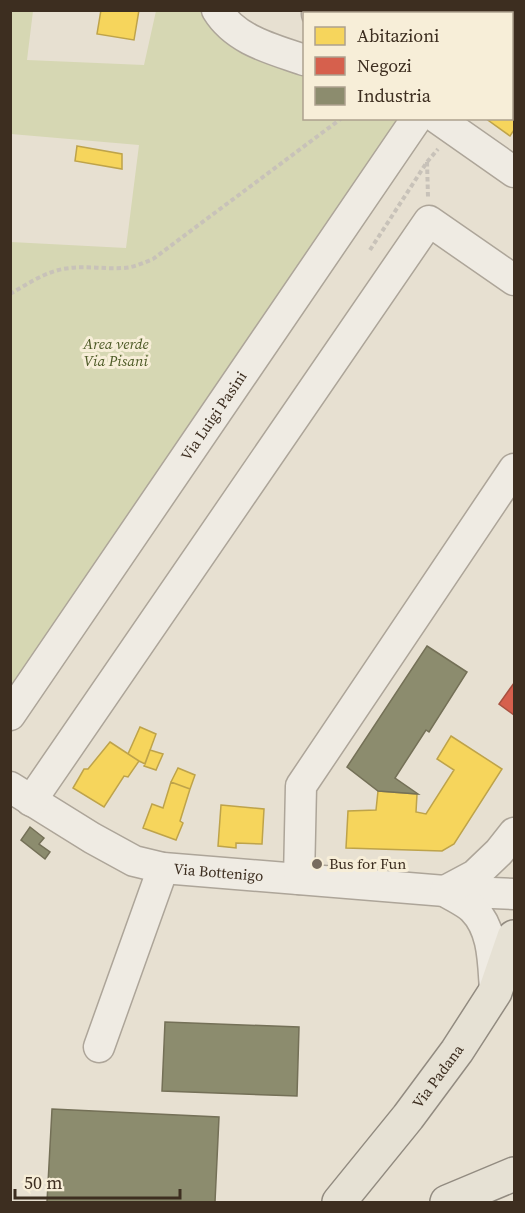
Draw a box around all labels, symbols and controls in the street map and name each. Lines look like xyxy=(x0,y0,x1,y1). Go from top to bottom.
legend xyxy=(303,12,513,120)
text: Abitazioni xyxy=(357,23,439,48)
text: Negozi xyxy=(357,53,412,78)
text: Industria xyxy=(357,83,432,108)
park label: Area verde Via Pisani xyxy=(82,333,149,371)
street label: Via Luigi Pasini xyxy=(176,367,251,464)
place label: Bus for Fun xyxy=(329,853,406,874)
marker: Bus for Fun xyxy=(310,857,324,871)
street label: Via Bottenigo xyxy=(173,858,264,886)
street label: Via Padana xyxy=(407,1040,469,1112)
scale bar xyxy=(15,1162,180,1200)
text: 50 m xyxy=(24,1170,62,1195)

